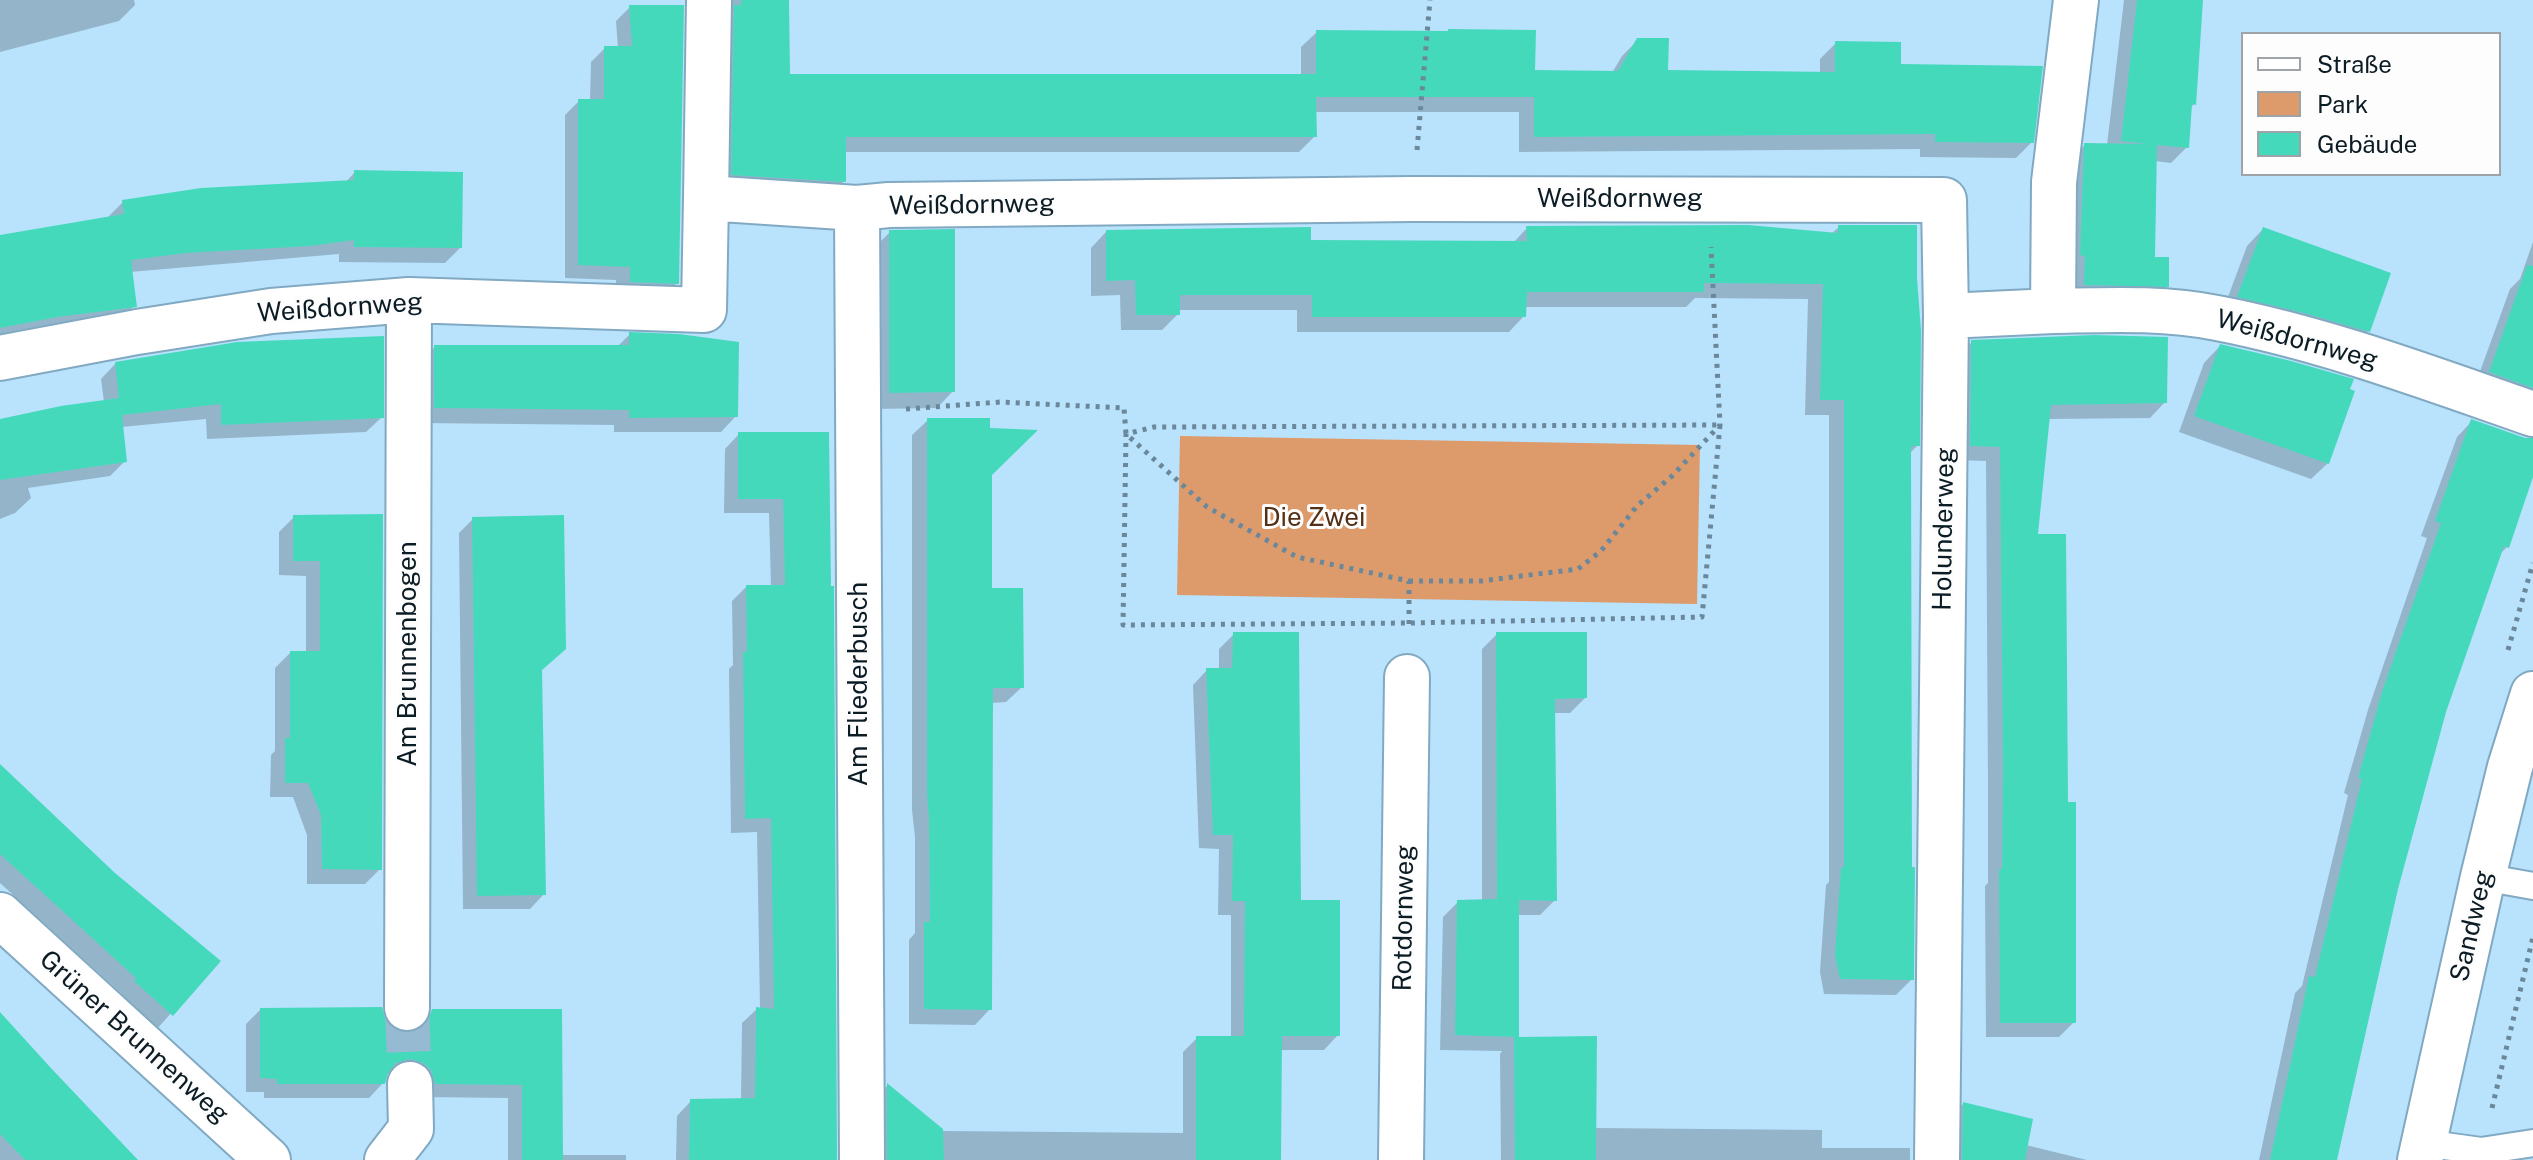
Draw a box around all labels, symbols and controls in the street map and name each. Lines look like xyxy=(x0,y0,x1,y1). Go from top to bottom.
legend xyxy=(2241,32,2501,176)
text: Straße xyxy=(2317,50,2392,78)
text: Park xyxy=(2317,90,2368,118)
text: Gebäude xyxy=(2317,130,2417,158)
street label: Weißdornweg xyxy=(1537,183,1703,215)
street label: Weißdornweg xyxy=(889,188,1055,222)
street label: Weißdornweg xyxy=(256,287,424,329)
street label: Weißdornweg xyxy=(2213,303,2381,377)
street label: Holunderweg xyxy=(1927,447,1961,611)
park label: Die Zwei xyxy=(1263,502,1365,534)
street label: Am Brunnenbogen xyxy=(392,541,424,767)
street label: Am Fliederbusch xyxy=(843,582,875,786)
street label: Rotdornweg xyxy=(1387,844,1421,992)
street label: Sandweg xyxy=(2444,867,2500,985)
street label: Grüner Brunnenweg xyxy=(33,944,235,1130)

